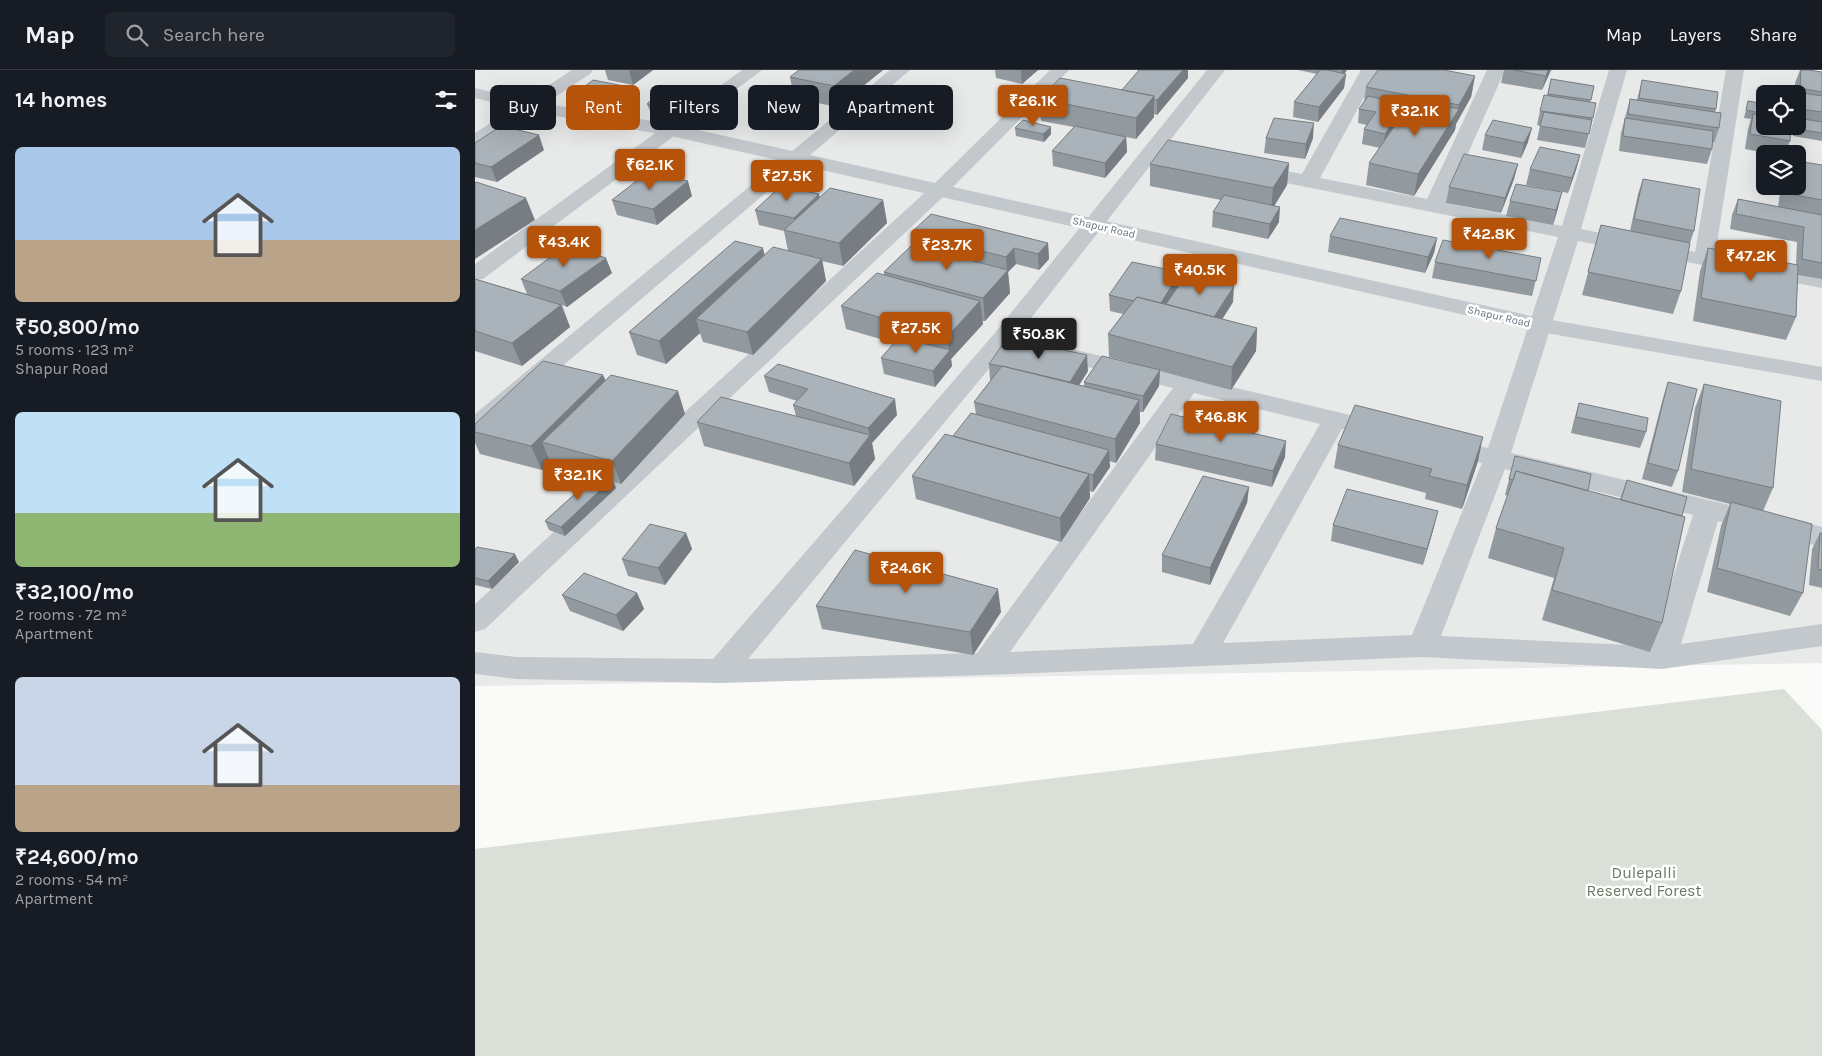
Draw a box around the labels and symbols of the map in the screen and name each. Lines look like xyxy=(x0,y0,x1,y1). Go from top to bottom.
pin: ₹26.1K xyxy=(992,85,1074,127)
pin: ₹32.1K xyxy=(1374,94,1456,137)
pin: ₹62.1K xyxy=(609,148,691,191)
pin: ₹27.5K xyxy=(746,160,828,202)
street label: Shapur Road xyxy=(1071,214,1137,241)
pin: ₹42.8K xyxy=(1448,218,1530,260)
pin: ₹43.4K xyxy=(523,226,605,268)
pin: ₹23.7K xyxy=(906,228,988,271)
pin: ₹47.2K xyxy=(1710,240,1792,282)
pin: ₹40.5K xyxy=(1159,254,1241,296)
street label: Shapur Road xyxy=(1466,303,1532,330)
pin: ₹27.5K xyxy=(875,312,957,354)
pin: ₹50.8K xyxy=(998,318,1080,360)
pin: ₹46.8K xyxy=(1180,400,1262,443)
pin: ₹32.1K xyxy=(537,458,619,501)
pin: ₹24.6K xyxy=(865,552,947,594)
park label: Dulepalli Reserved Forest xyxy=(1586,863,1702,900)

